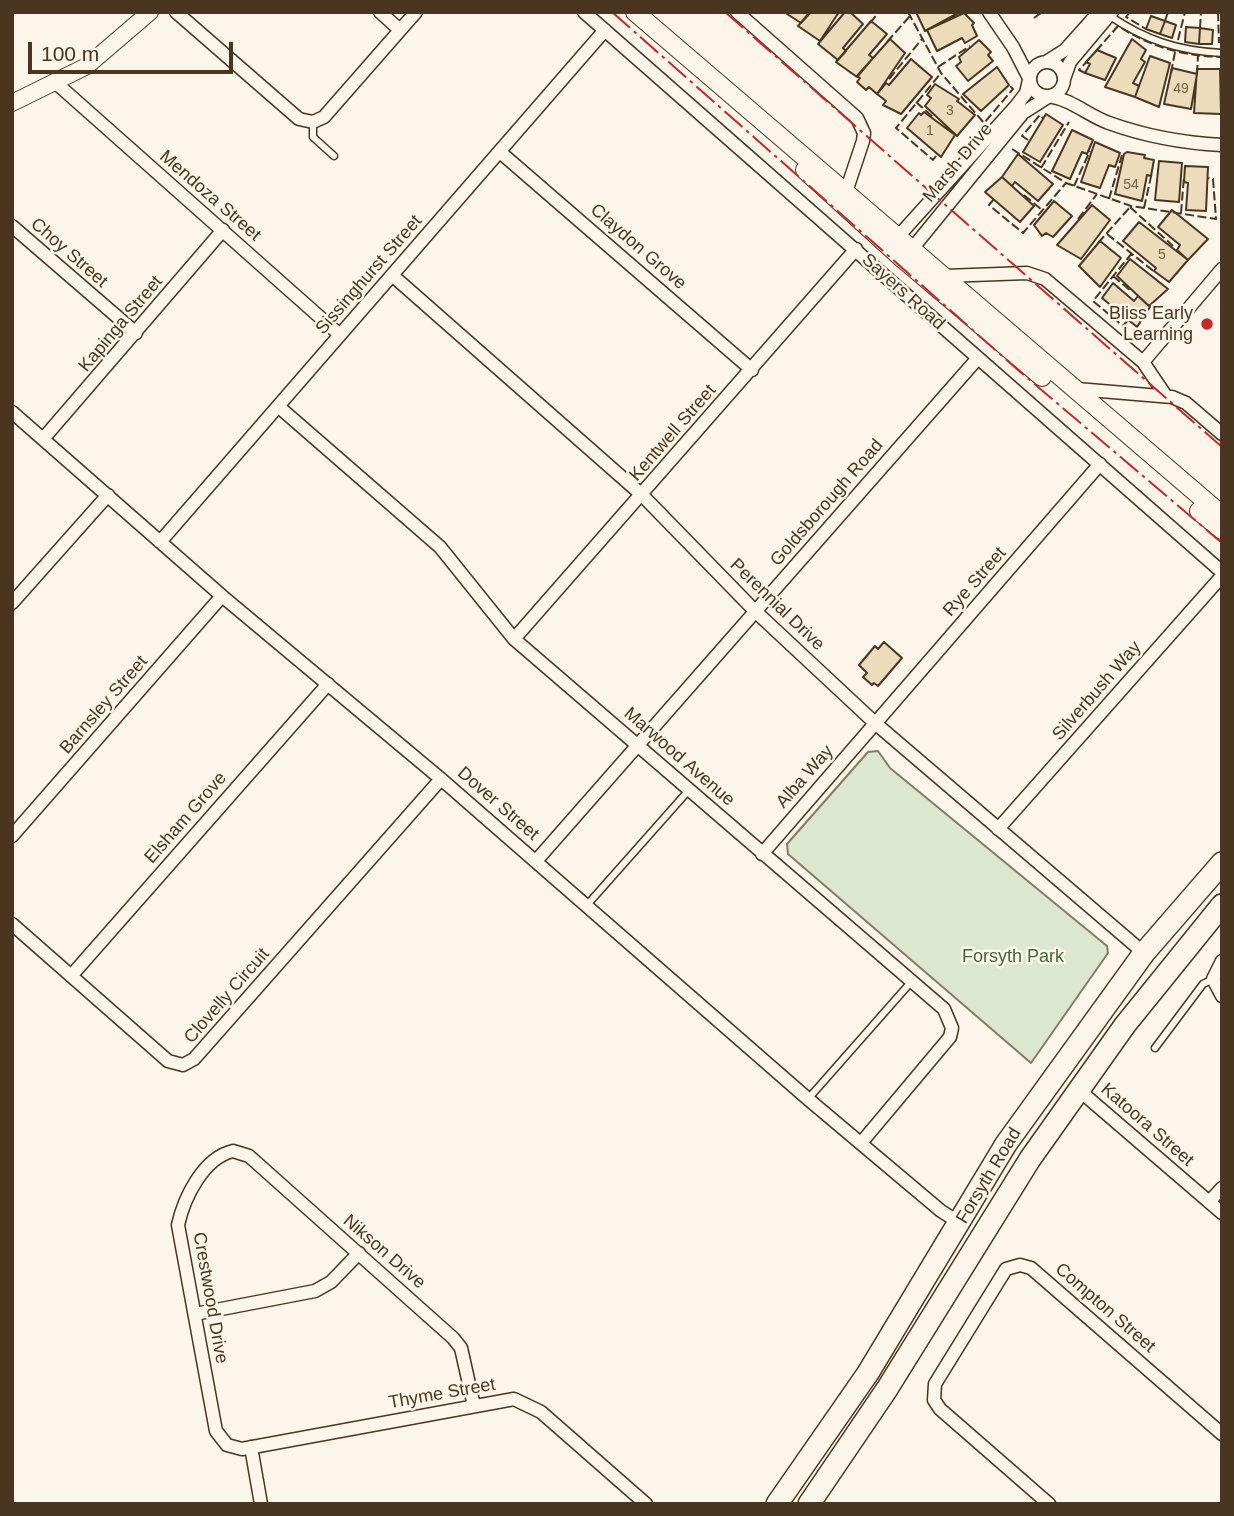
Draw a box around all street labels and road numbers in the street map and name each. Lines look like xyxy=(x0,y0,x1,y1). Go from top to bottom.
street label: Marsh Drive xyxy=(919,119,997,207)
street label: Mendoza Street xyxy=(155,146,265,246)
street label: Claydon Grove xyxy=(586,199,690,295)
street label: Sissinghurst Street xyxy=(311,211,427,339)
street label: Choy Street xyxy=(26,214,112,292)
street label: Sayers Road xyxy=(857,249,949,335)
street label: Kapinga Street xyxy=(74,271,168,377)
street label: Kentwell Street xyxy=(625,380,721,486)
street label: Goldsborough Road xyxy=(766,435,888,571)
street label: Rye Street xyxy=(939,543,1011,621)
street label: Perennial Drive xyxy=(725,554,829,656)
street label: Silverbush Way xyxy=(1048,637,1146,745)
street label: Barnsley Street xyxy=(55,651,153,759)
street label: Marwood Avenue xyxy=(619,703,739,811)
street label: Alba Way xyxy=(772,741,838,813)
street label: Dover Street xyxy=(453,763,543,845)
street label: Elsham Grove xyxy=(140,768,232,868)
street label: Clovelly Circuit xyxy=(180,944,274,1048)
street label: Katoora Street xyxy=(1096,1079,1198,1171)
street label: Forsyth Road xyxy=(952,1124,1026,1228)
street label: Nikson Drive xyxy=(338,1210,430,1294)
street label: Crestwood Drive xyxy=(188,1231,232,1365)
street label: Compton Street xyxy=(1050,1258,1160,1358)
street label: Thyme Street xyxy=(387,1374,497,1414)

